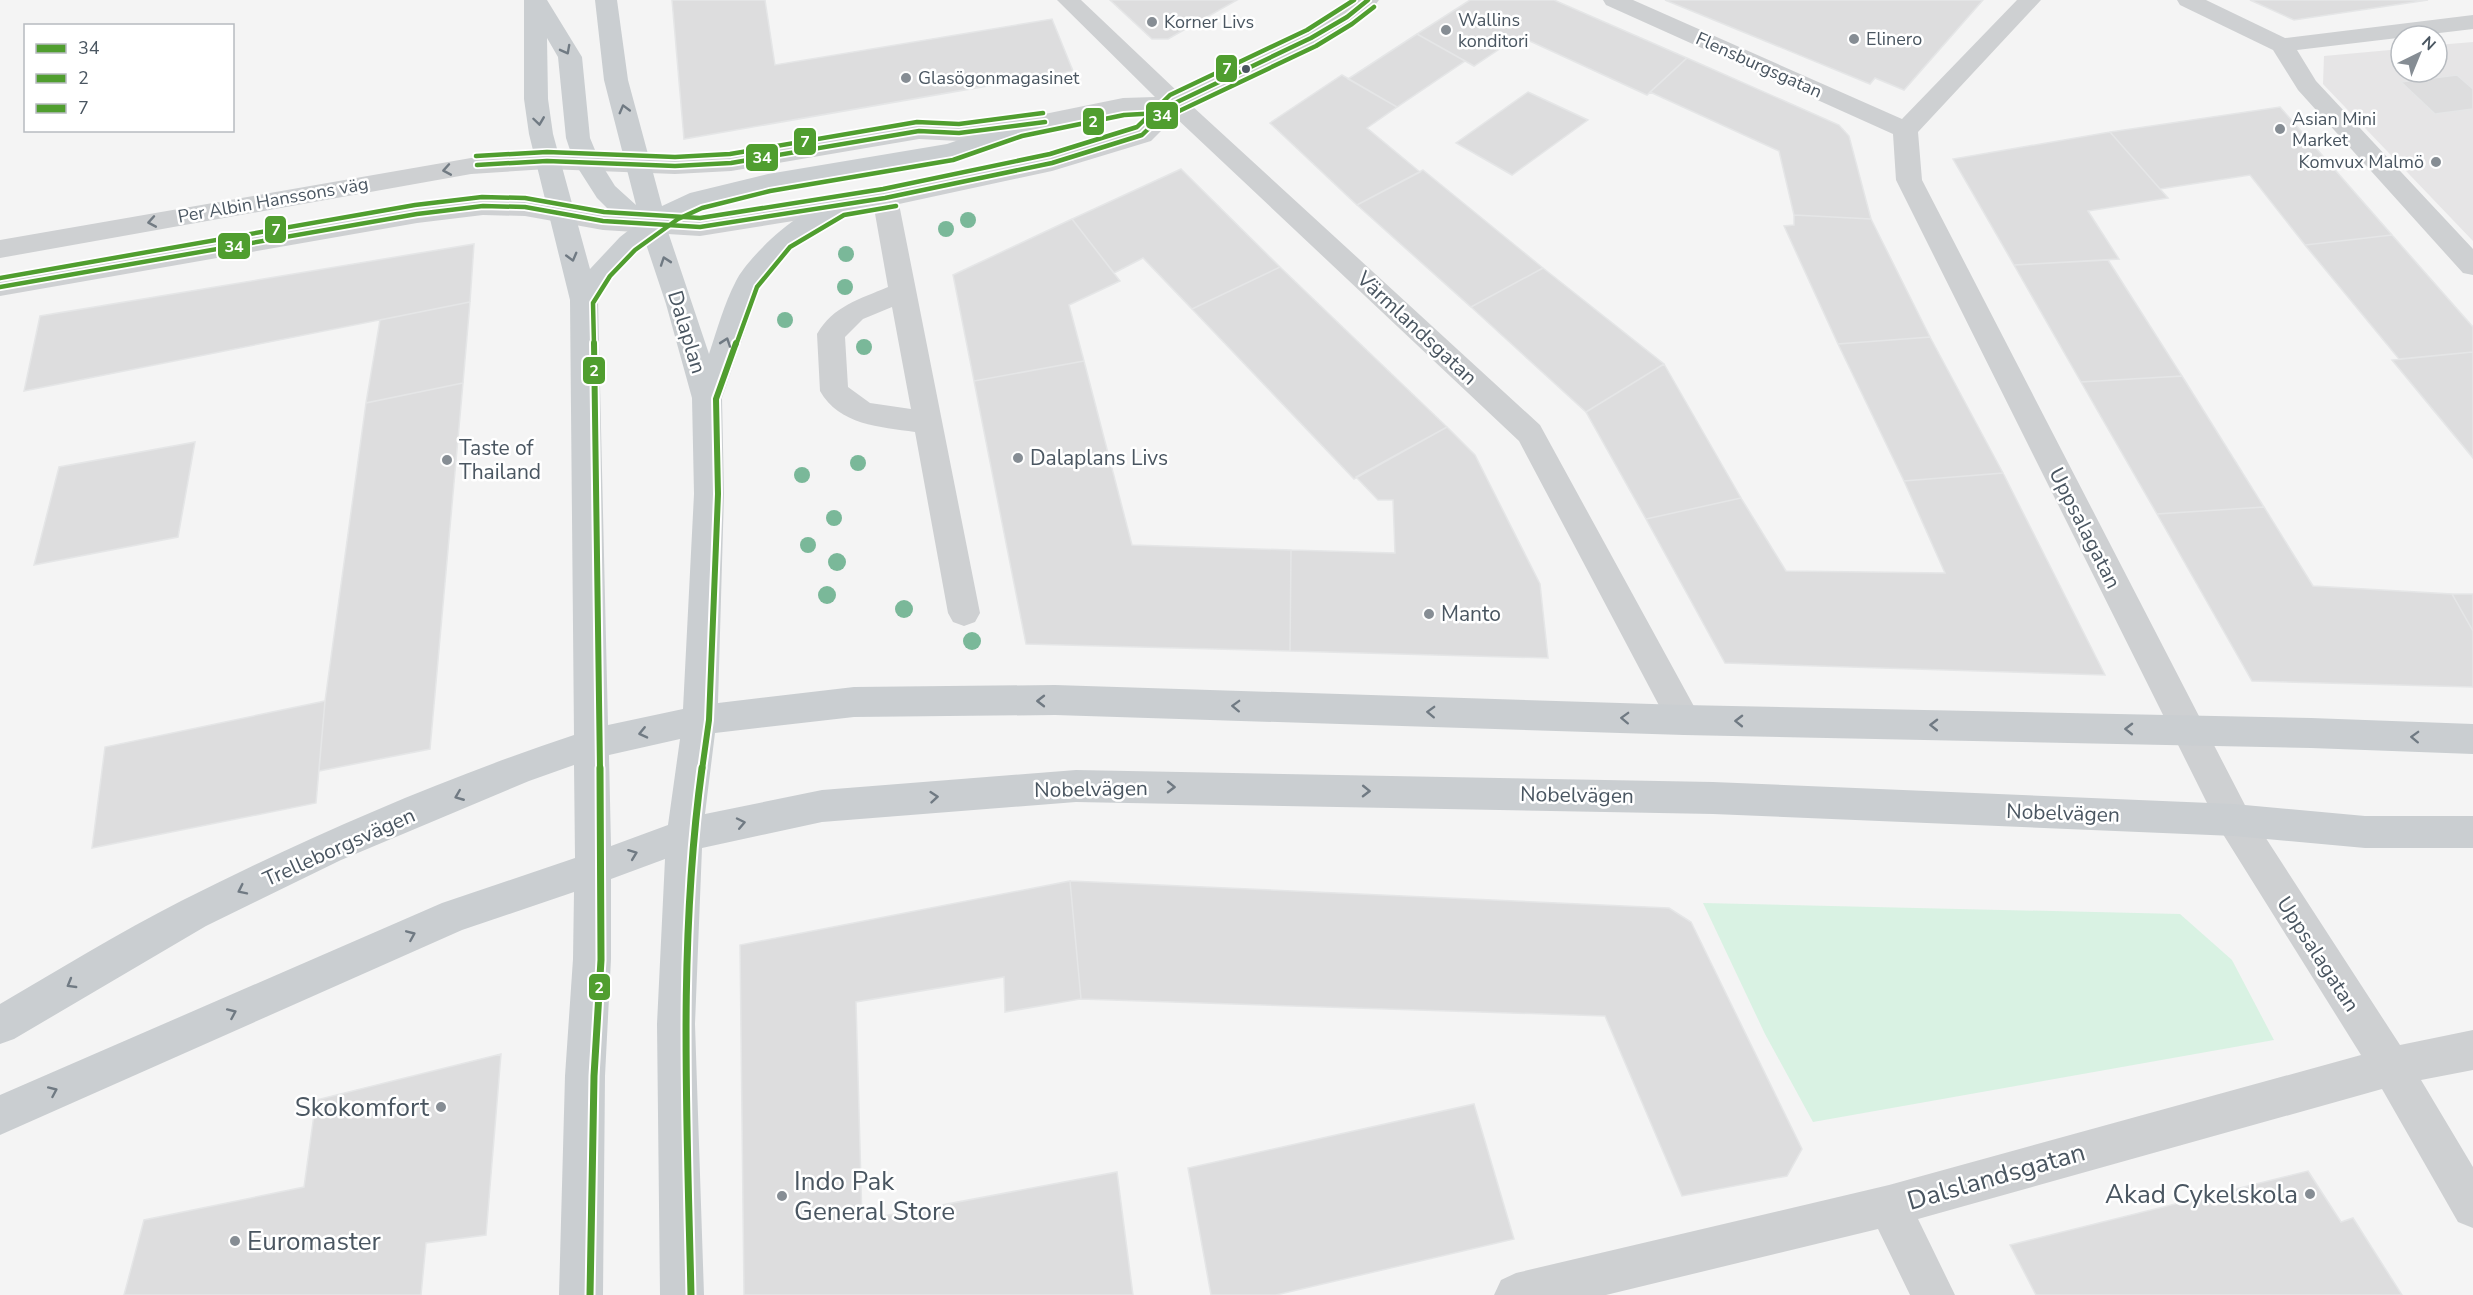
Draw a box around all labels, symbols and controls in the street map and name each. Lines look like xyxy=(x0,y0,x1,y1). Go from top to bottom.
place label: Wallins konditori xyxy=(1458,8,1529,53)
place label: Korner Livs xyxy=(1164,10,1254,34)
marker: Korner Livs xyxy=(1145,15,1159,29)
marker: Wallins konditori xyxy=(1439,23,1453,37)
legend xyxy=(24,24,234,132)
north arrow xyxy=(2389,24,2449,84)
street label: Flensburgsgatan xyxy=(1692,26,1826,104)
place label: Elinero xyxy=(1866,27,1922,51)
marker: Elinero xyxy=(1847,32,1861,46)
text: N xyxy=(2417,32,2440,56)
text: 34 xyxy=(78,36,100,60)
one-way arrow xyxy=(559,44,570,54)
line badge: 7 xyxy=(1215,54,1238,83)
text: 7 xyxy=(1222,58,1232,80)
unlabelled marker xyxy=(1240,63,1252,75)
text: 2 xyxy=(78,66,89,90)
place label: Glasögonmagasinet xyxy=(918,66,1080,90)
marker: Glasögonmagasinet xyxy=(899,71,913,85)
text: 7 xyxy=(78,96,89,120)
line badge: 34 xyxy=(1145,101,1179,130)
one-way arrow xyxy=(618,104,631,114)
text: 34 xyxy=(1152,105,1172,127)
line badge: 2 xyxy=(1082,107,1105,136)
place label: Asian Mini Market xyxy=(2292,107,2376,152)
text: 2 xyxy=(1088,111,1098,133)
one-way arrow xyxy=(533,117,545,126)
marker: Asian Mini Market xyxy=(2273,122,2287,136)
line badge: 7 xyxy=(793,127,817,156)
text: 7 xyxy=(800,131,810,153)
line badge: 34 xyxy=(745,143,779,172)
text: 34 xyxy=(752,147,772,169)
place label: Komvux Malmö xyxy=(2299,150,2424,174)
marker: Komvux Malmö xyxy=(2429,155,2443,169)
one-way arrow xyxy=(442,163,452,176)
street label: Per Albin Hanssons väg xyxy=(176,171,370,229)
one-way arrow xyxy=(147,215,157,228)
line badge: 7 xyxy=(264,215,287,244)
text: 7 xyxy=(271,219,281,241)
line badge: 34 xyxy=(217,232,251,260)
text: 34 xyxy=(224,236,244,258)
one-way arrow xyxy=(564,251,577,261)
one-way arrow xyxy=(660,257,672,267)
street label: Värmlandsgatan xyxy=(1350,264,1483,391)
street label: Dalaplan xyxy=(661,287,713,377)
one-way arrow xyxy=(718,338,731,348)
line badge: 2 xyxy=(582,356,606,385)
text: 2 xyxy=(589,360,599,382)
place label: Taste of Thailand xyxy=(459,434,541,486)
place label: Dalaplans Livs xyxy=(1030,444,1168,472)
marker: Dalaplans Livs xyxy=(1011,451,1025,465)
marker: Taste of Thailand xyxy=(440,453,454,467)
street label: Uppsalagatan xyxy=(2043,463,2127,593)
place label: Manto xyxy=(1441,600,1501,628)
marker: Manto xyxy=(1422,607,1436,621)
one-way arrow xyxy=(1036,694,1045,707)
one-way arrow xyxy=(1231,700,1240,712)
one-way arrow xyxy=(1426,706,1435,718)
one-way arrow xyxy=(1621,712,1630,724)
one-way arrow xyxy=(1734,715,1743,727)
one-way arrow xyxy=(1929,719,1938,731)
one-way arrow xyxy=(2124,723,2133,735)
one-way arrow xyxy=(638,725,648,738)
one-way arrow xyxy=(2410,731,2419,743)
street label: Nobelvägen xyxy=(1034,774,1148,804)
street label: Nobelvägen xyxy=(1520,780,1634,810)
one-way arrow xyxy=(1166,781,1175,794)
one-way arrow xyxy=(1361,785,1370,797)
one-way arrow xyxy=(454,788,465,800)
one-way arrow xyxy=(930,791,939,804)
street label: Nobelvägen xyxy=(2006,797,2120,829)
street label: Trelleborgsvägen xyxy=(259,801,419,893)
one-way arrow xyxy=(736,817,746,830)
one-way arrow xyxy=(627,849,638,861)
one-way arrow xyxy=(237,883,248,894)
street label: Uppsalagatan xyxy=(2270,891,2366,1017)
one-way arrow xyxy=(404,930,415,942)
line badge: 2 xyxy=(588,973,611,1001)
one-way arrow xyxy=(67,977,77,988)
text: 2 xyxy=(594,977,604,999)
one-way arrow xyxy=(226,1008,237,1020)
one-way arrow xyxy=(47,1086,58,1098)
place label: Skokomfort xyxy=(295,1090,430,1125)
marker: Skokomfort xyxy=(434,1100,448,1114)
street label: Dalslandsgatan xyxy=(1903,1134,2089,1219)
place label: Indo Pak General Store xyxy=(794,1164,955,1229)
place label: Akad Cykelskola xyxy=(2105,1177,2298,1212)
marker: Akad Cykelskola xyxy=(2303,1187,2317,1201)
marker: Indo Pak General Store xyxy=(775,1189,789,1203)
place label: Euromaster xyxy=(247,1224,382,1259)
marker: Euromaster xyxy=(228,1234,242,1248)

